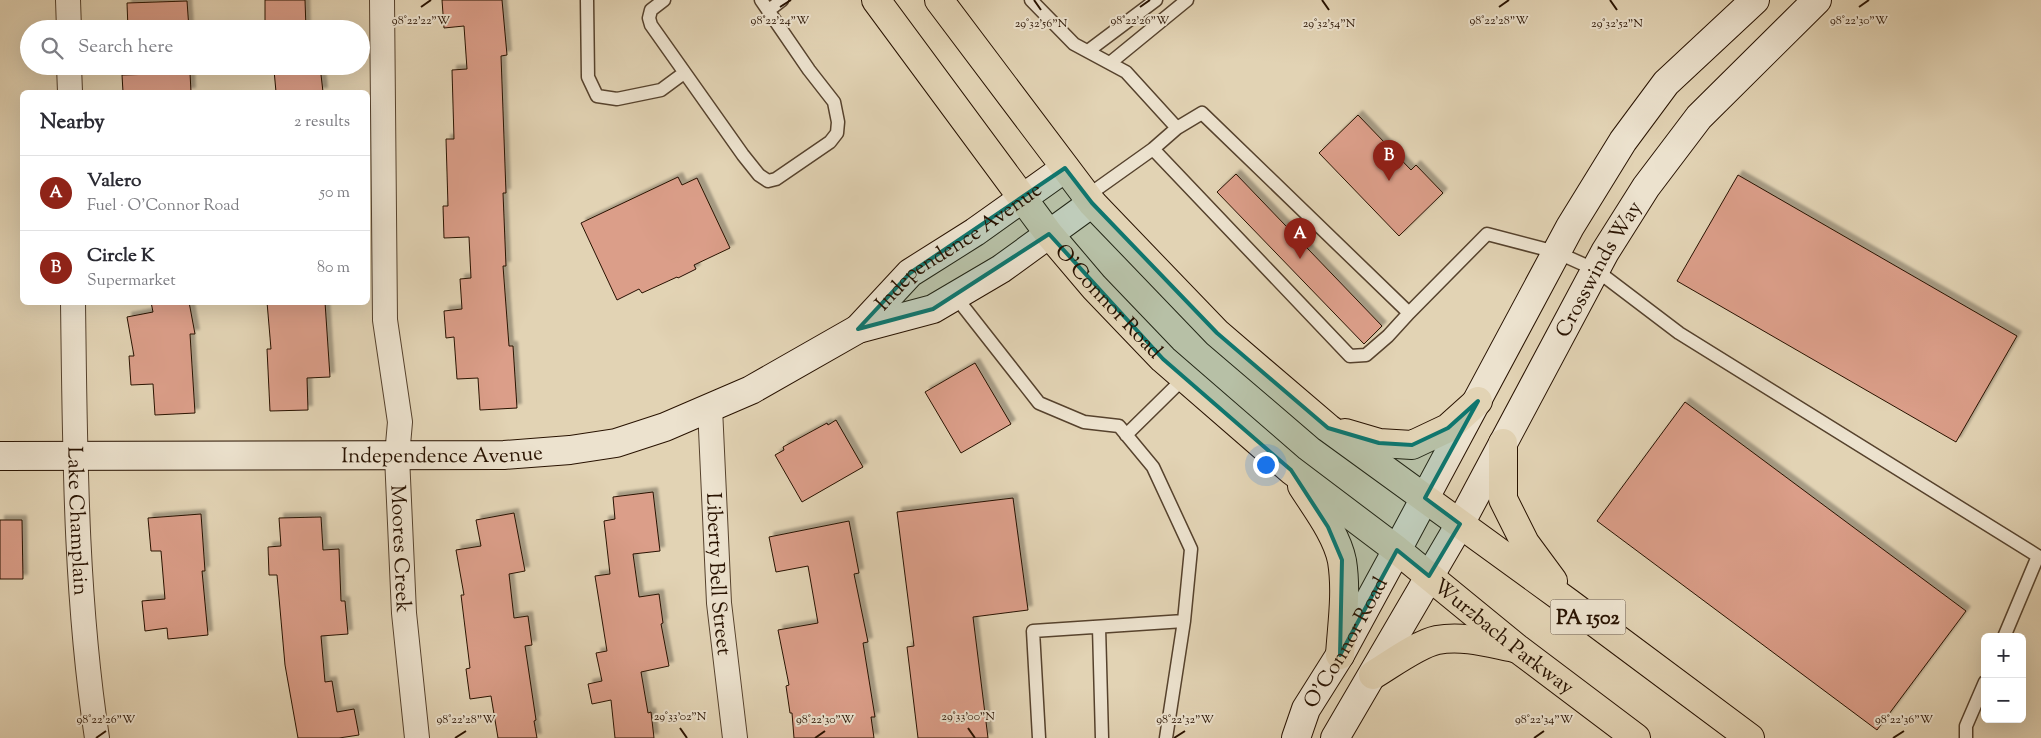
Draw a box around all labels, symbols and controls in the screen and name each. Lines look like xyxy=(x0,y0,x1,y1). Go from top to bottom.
text: 98°22'22"W xyxy=(392,12,451,30)
text: 98°22'24"W xyxy=(751,12,810,30)
text: 98°22'26"W xyxy=(1111,12,1170,30)
text: 98°22'28"W xyxy=(1470,12,1529,30)
text: 98°22'30"W xyxy=(1830,12,1889,30)
text: 29°32'56"N xyxy=(1015,15,1068,33)
text: 29°32'54"N xyxy=(1303,15,1356,33)
text: 29°32'52"N xyxy=(1591,15,1643,33)
search box xyxy=(20,20,370,75)
icon: search xyxy=(38,34,66,62)
text: Search here xyxy=(78,34,173,61)
text: Nearby xyxy=(40,108,105,138)
text: 2 results xyxy=(294,111,350,134)
pin: B xyxy=(1373,140,1405,181)
text: Valero xyxy=(87,168,141,195)
street label: Independence Avenue xyxy=(869,176,1049,318)
text: A xyxy=(50,182,63,205)
text: 50 m xyxy=(319,182,350,205)
text: Fuel · O'Connor Road xyxy=(87,195,239,218)
street label: Crosswinds Way xyxy=(1549,195,1651,343)
pin: A xyxy=(1284,218,1316,259)
street label: O'Connor Road xyxy=(1047,238,1169,367)
text: Circle K xyxy=(87,243,155,270)
text: B xyxy=(51,257,61,280)
text: 80 m xyxy=(317,257,350,280)
text: Supermarket xyxy=(87,270,176,293)
street label: Independence Avenue xyxy=(341,439,544,472)
street label: Lake Champlain xyxy=(58,446,95,597)
your location xyxy=(1253,452,1279,478)
street label: Moores Creek xyxy=(381,484,417,614)
street label: Liberty Bell Street xyxy=(697,492,738,657)
street label: O'Connor Road xyxy=(1297,572,1397,715)
street label: Wurzbach Parkway xyxy=(1426,572,1580,703)
road number: PA 1502 xyxy=(1550,600,1626,634)
map controls xyxy=(1981,633,2026,723)
button: + xyxy=(1981,633,2026,678)
button: − xyxy=(1981,678,2026,723)
text: 29°33'02"N xyxy=(654,708,707,726)
text: 29°33'00"N xyxy=(941,708,995,726)
text: 98°22'26"W xyxy=(77,711,136,729)
text: 98°22'28"W xyxy=(437,711,496,729)
text: 98°22'30"W xyxy=(796,711,855,729)
text: 98°22'32"W xyxy=(1156,711,1215,729)
text: 98°22'34"W xyxy=(1515,711,1574,729)
text: 98°22'36"W xyxy=(1875,711,1934,729)

